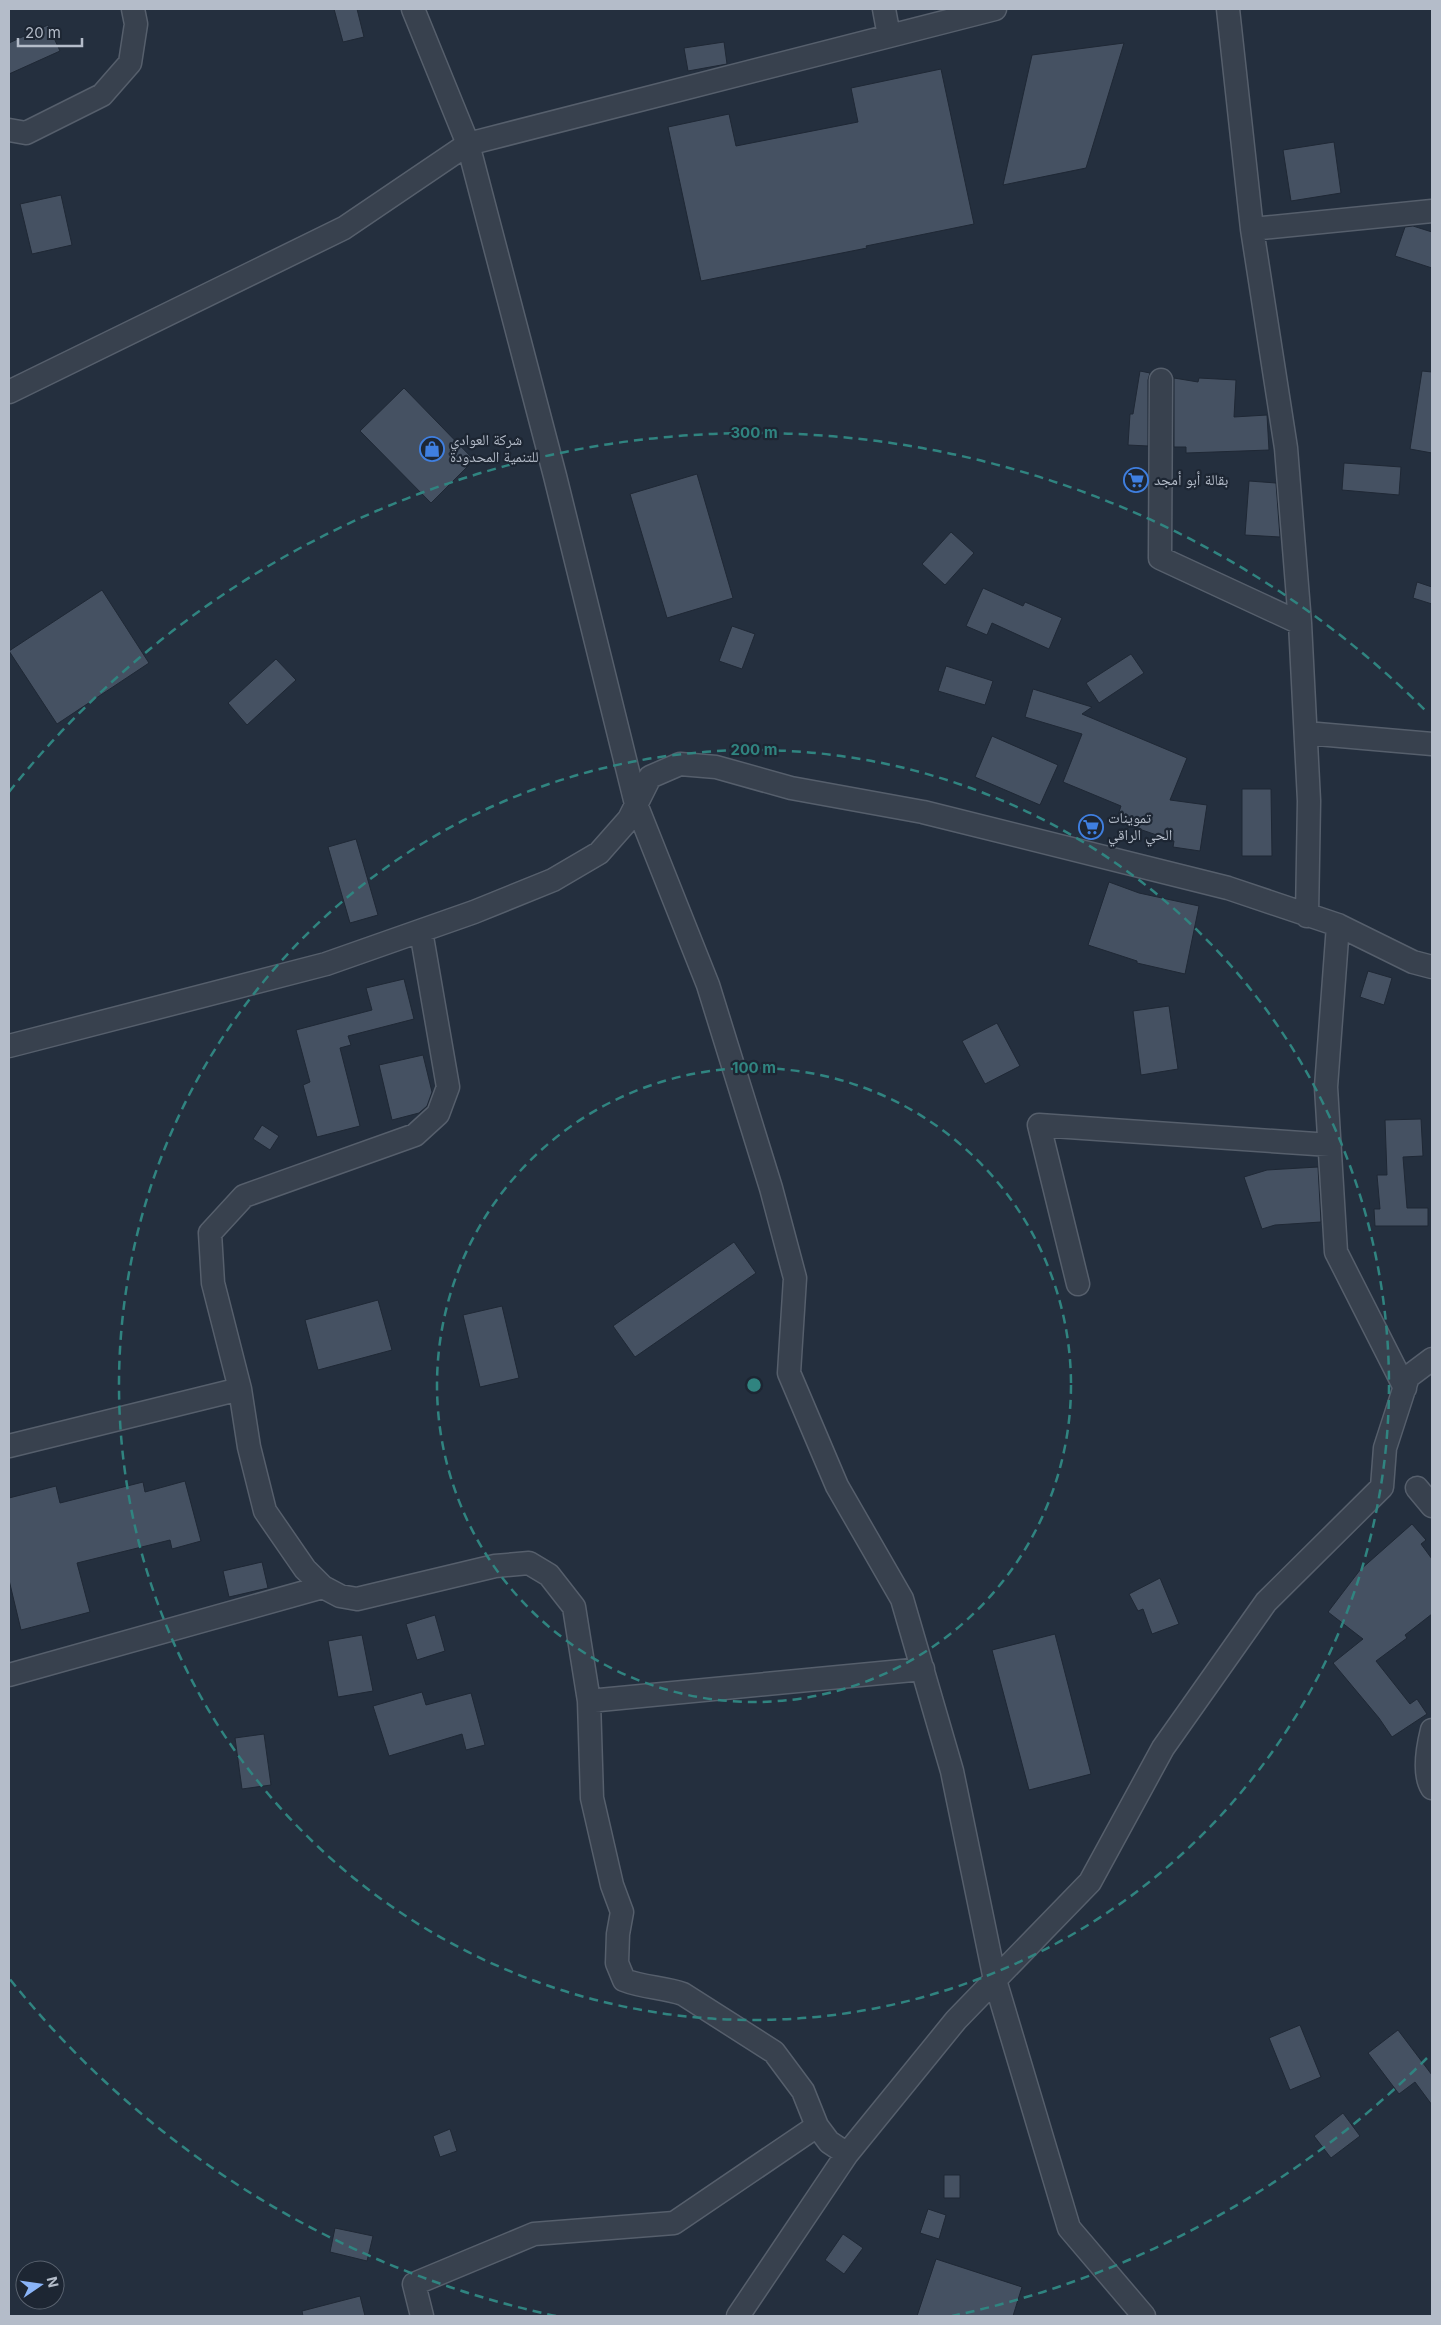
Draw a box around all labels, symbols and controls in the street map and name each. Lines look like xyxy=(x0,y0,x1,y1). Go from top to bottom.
scale bar xyxy=(18,15,81,47)
text: 20 m xyxy=(25,23,61,42)
text: 300 m xyxy=(730,423,778,442)
place label: شركة العوادي للتنمية المحدودة xyxy=(450,430,539,466)
shop icon: شركة العوادي للتنمية المحدودة xyxy=(419,436,445,462)
supermarket icon: بقالة أبو أمجد xyxy=(1123,467,1149,493)
place label: بقالة أبو أمجد xyxy=(1154,470,1228,489)
text: 200 m xyxy=(731,740,777,759)
place label: تموينات الحي الراقي xyxy=(1108,808,1172,847)
supermarket icon: تموينات الحي الراقي xyxy=(1078,814,1104,840)
text: 100 m xyxy=(732,1058,776,1077)
centre of rings xyxy=(745,1376,763,1394)
north arrow xyxy=(15,2260,65,2310)
text: N xyxy=(44,2275,63,2289)

